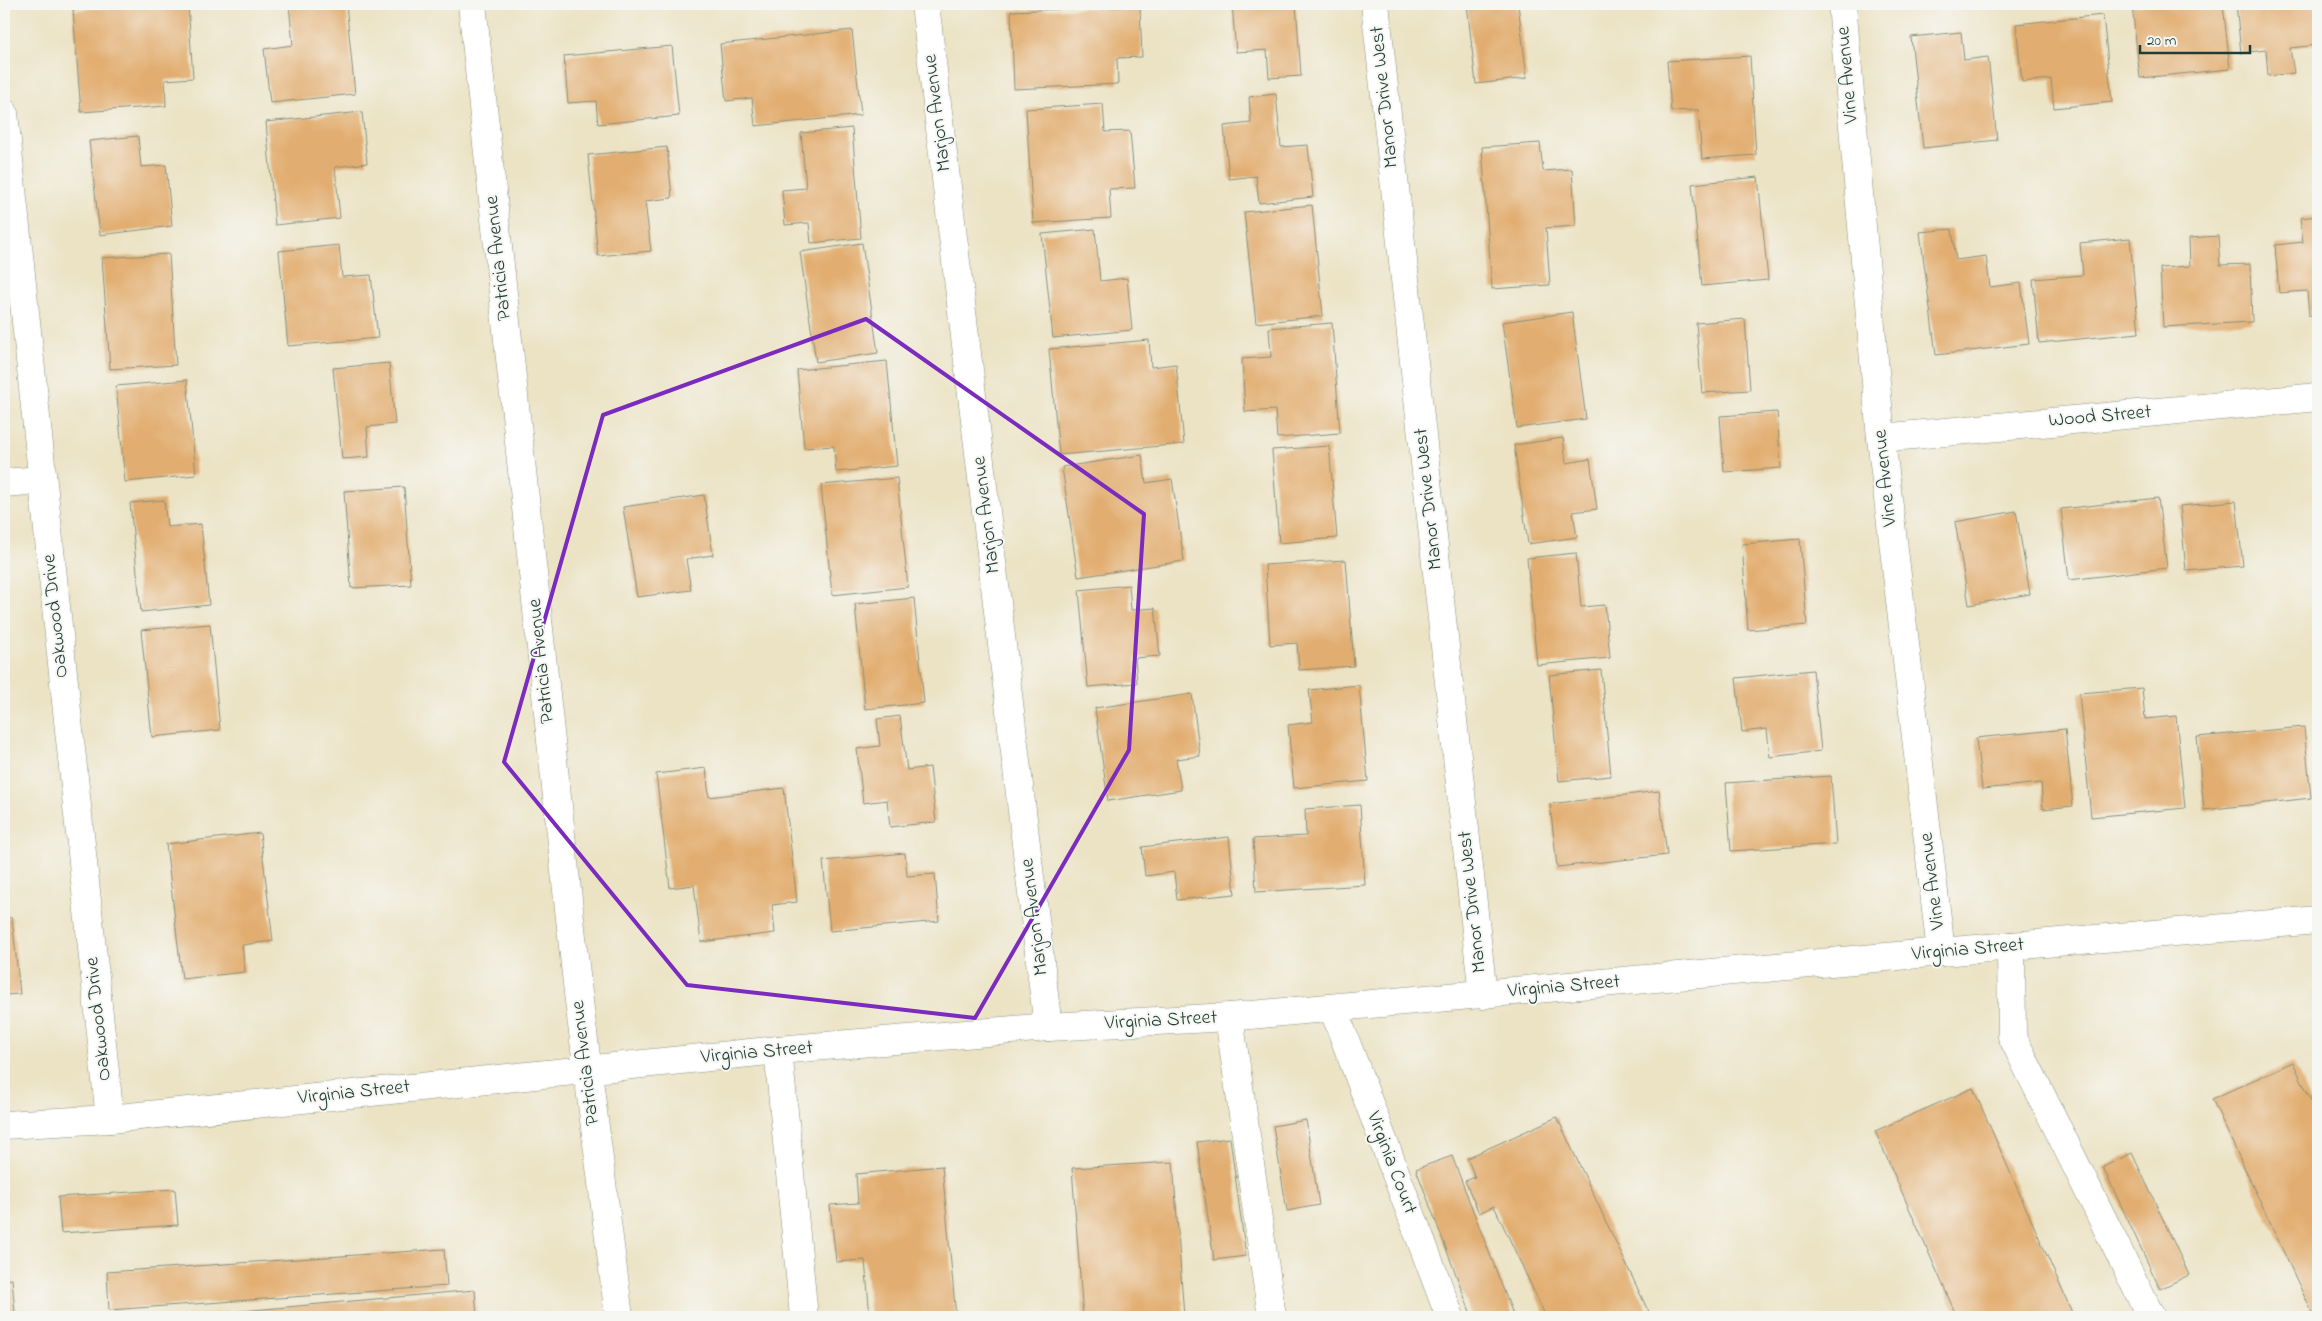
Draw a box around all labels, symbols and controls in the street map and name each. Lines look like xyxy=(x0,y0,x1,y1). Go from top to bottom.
scale bar xyxy=(2140,22,2250,54)
street label: Manor Drive West xyxy=(1363,24,1407,169)
street label: Vine Avenue xyxy=(1829,25,1867,126)
text: 20 m xyxy=(2147,30,2177,52)
street label: Marjon Avenue xyxy=(916,53,960,173)
street label: Patricia Avenue xyxy=(478,194,520,322)
street label: Wood Street xyxy=(2047,398,2153,436)
street label: Manor Drive West xyxy=(1407,426,1451,571)
street label: Vine Avenue xyxy=(1866,428,1906,529)
street label: Marjon Avenue xyxy=(965,455,1009,575)
street label: Oakwood Drive xyxy=(35,553,77,679)
street label: Patricia Avenue xyxy=(521,597,563,725)
street label: Manor Drive West xyxy=(1451,829,1495,974)
street label: Vine Avenue xyxy=(1913,831,1953,932)
street label: Marjon Avenue xyxy=(1013,857,1057,977)
street label: Virginia Street xyxy=(1910,931,2026,970)
street label: Oakwood Drive xyxy=(78,956,120,1082)
street label: Virginia Street xyxy=(1506,968,1622,1007)
street label: Patricia Avenue xyxy=(564,999,608,1127)
street label: Virginia Street xyxy=(1103,1004,1218,1039)
street label: Virginia Street xyxy=(699,1034,815,1073)
street label: Virginia Street xyxy=(296,1073,412,1114)
street label: Virginia Court xyxy=(1357,1107,1424,1219)

